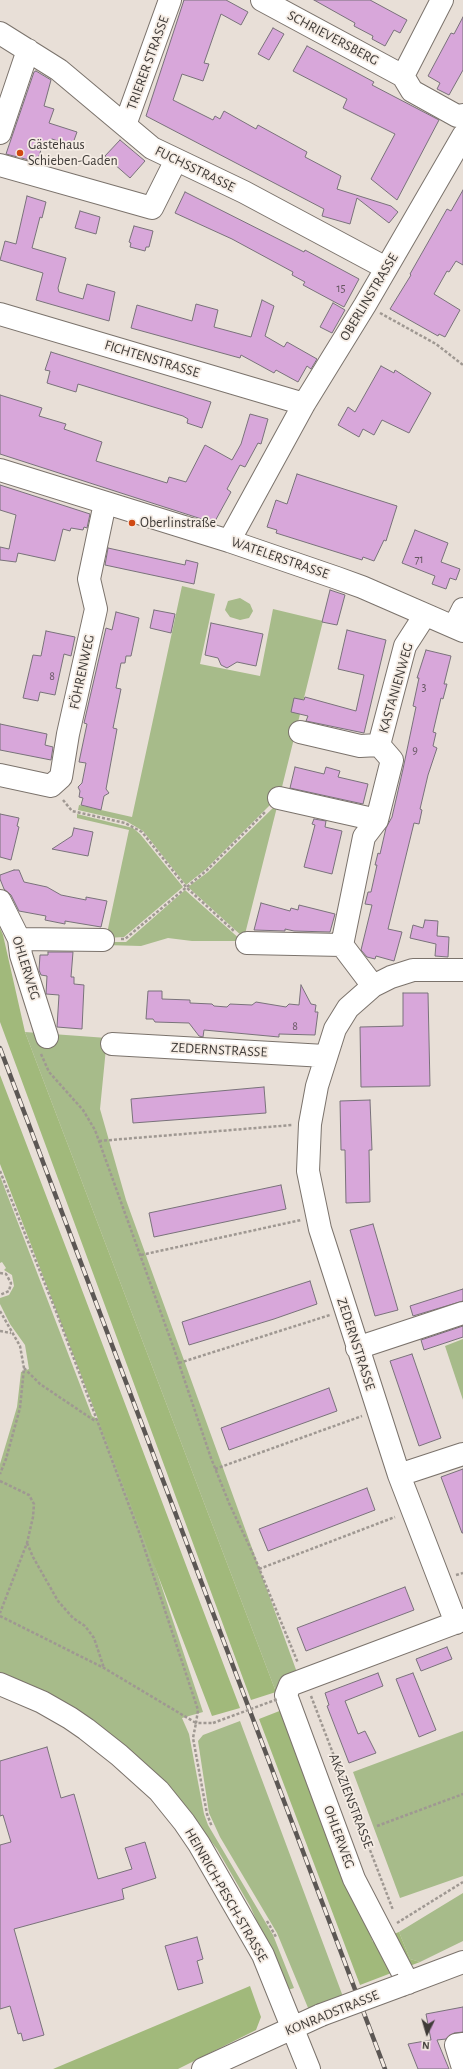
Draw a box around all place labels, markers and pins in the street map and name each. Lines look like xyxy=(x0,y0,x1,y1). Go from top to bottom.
place label: Gästehaus Schieben-Gaden xyxy=(28,137,118,170)
marker: Gästehaus Schieben-Gaden xyxy=(15,148,25,158)
place label: Oberlinstraße xyxy=(140,515,216,531)
marker: Oberlinstraße xyxy=(127,518,137,528)

